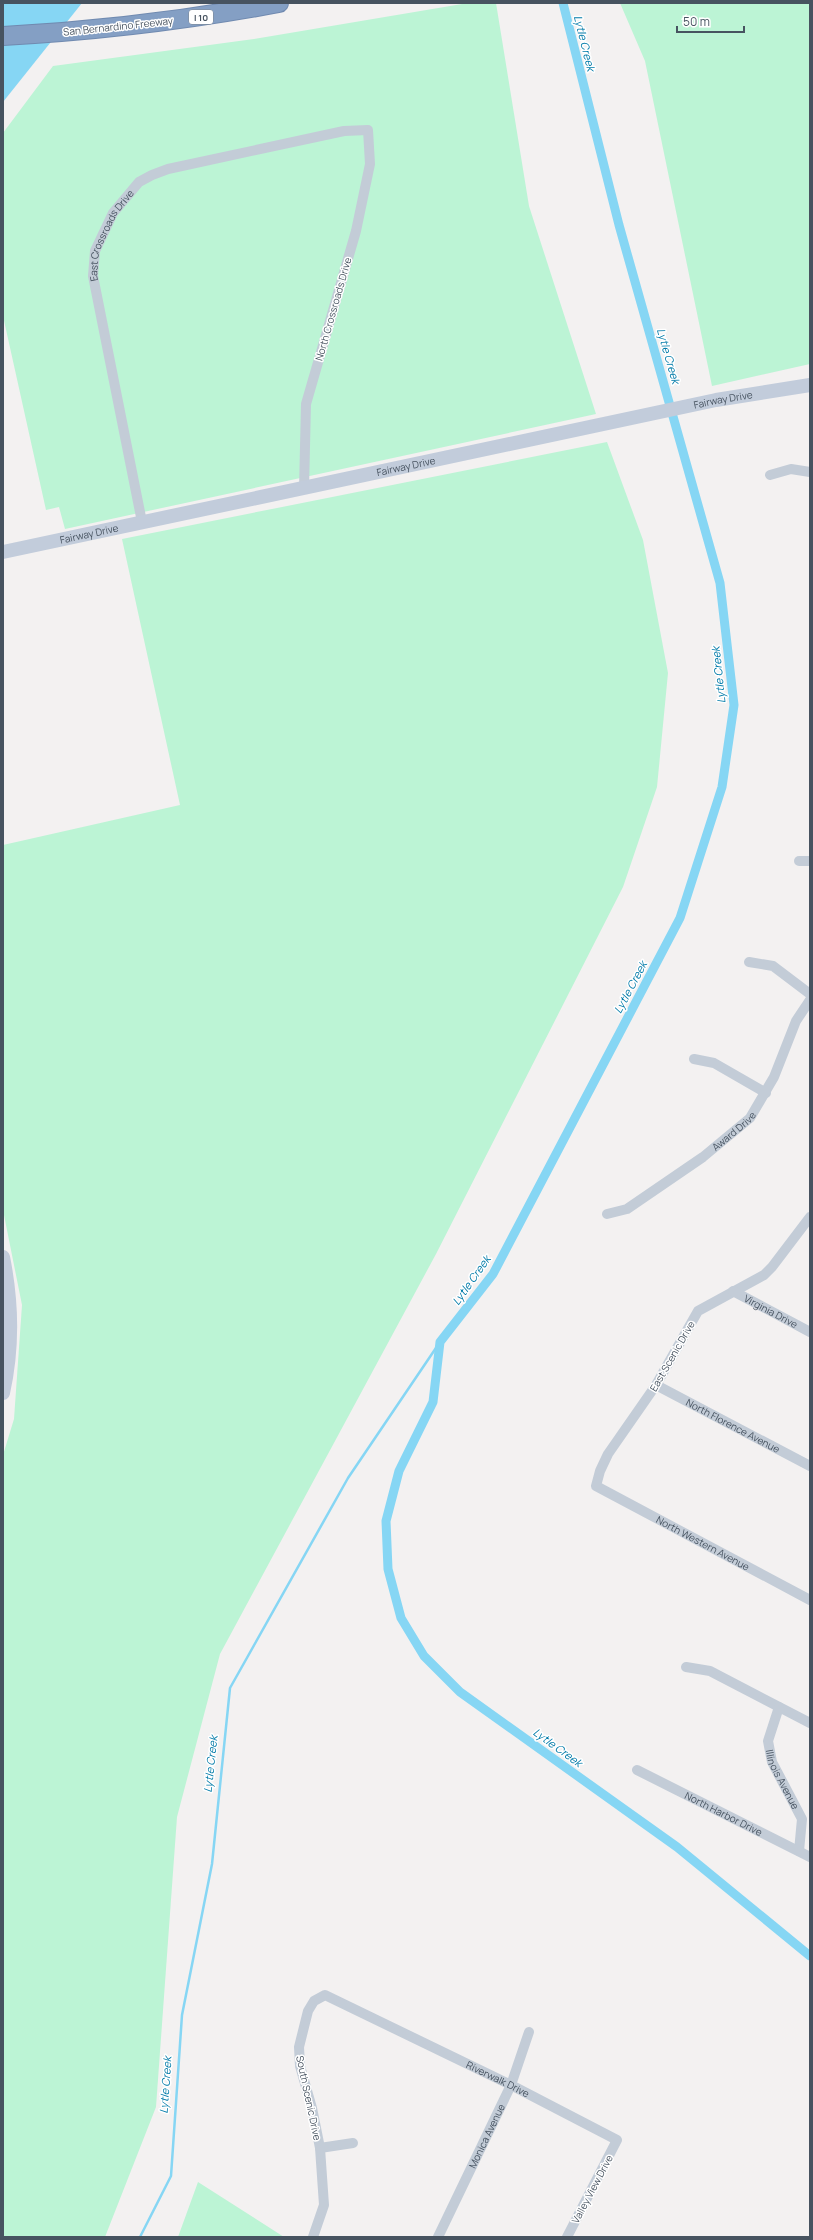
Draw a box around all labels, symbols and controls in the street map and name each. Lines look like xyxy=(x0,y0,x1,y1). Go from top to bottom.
scale bar xyxy=(677,8,744,34)
road number: I 10 xyxy=(189,10,213,24)
street label: San Bernardino Freeway xyxy=(62,13,174,39)
text: 50 m xyxy=(683,13,710,30)
water label: Lytle Creek xyxy=(571,14,600,74)
street label: East Crossroads Drive xyxy=(86,186,137,283)
street label: North Crossroads Drive xyxy=(312,256,354,362)
water label: Lytle Creek xyxy=(654,327,684,387)
street label: Fairway Drive xyxy=(692,387,754,412)
street label: Fairway Drive xyxy=(375,453,437,479)
street label: Fairway Drive xyxy=(58,521,120,547)
water label: Lytle Creek xyxy=(707,644,728,704)
water label: Lytle Creek xyxy=(610,957,651,1016)
street label: Award Drive xyxy=(709,1109,759,1154)
water label: Lytle Creek xyxy=(449,1251,494,1308)
street label: Virginia Drive xyxy=(742,1291,800,1331)
street label: East Scenic Drive xyxy=(646,1318,698,1394)
street label: North Florence Avenue xyxy=(684,1395,783,1456)
street label: North Western Avenue xyxy=(654,1512,752,1574)
water label: Lytle Creek xyxy=(531,1724,587,1771)
water label: Lytle Creek xyxy=(200,1733,221,1793)
street label: Illinois Avenue xyxy=(763,1748,803,1812)
street label: North Harbor Drive xyxy=(682,1788,765,1839)
street label: South Scenic Drive xyxy=(293,2054,325,2142)
water label: Lytle Creek xyxy=(156,2055,175,2114)
street label: Riverwalk Drive xyxy=(464,2057,532,2100)
street label: Monica Avenue xyxy=(465,2101,508,2171)
street label: Valley View Drive xyxy=(568,2152,616,2226)

